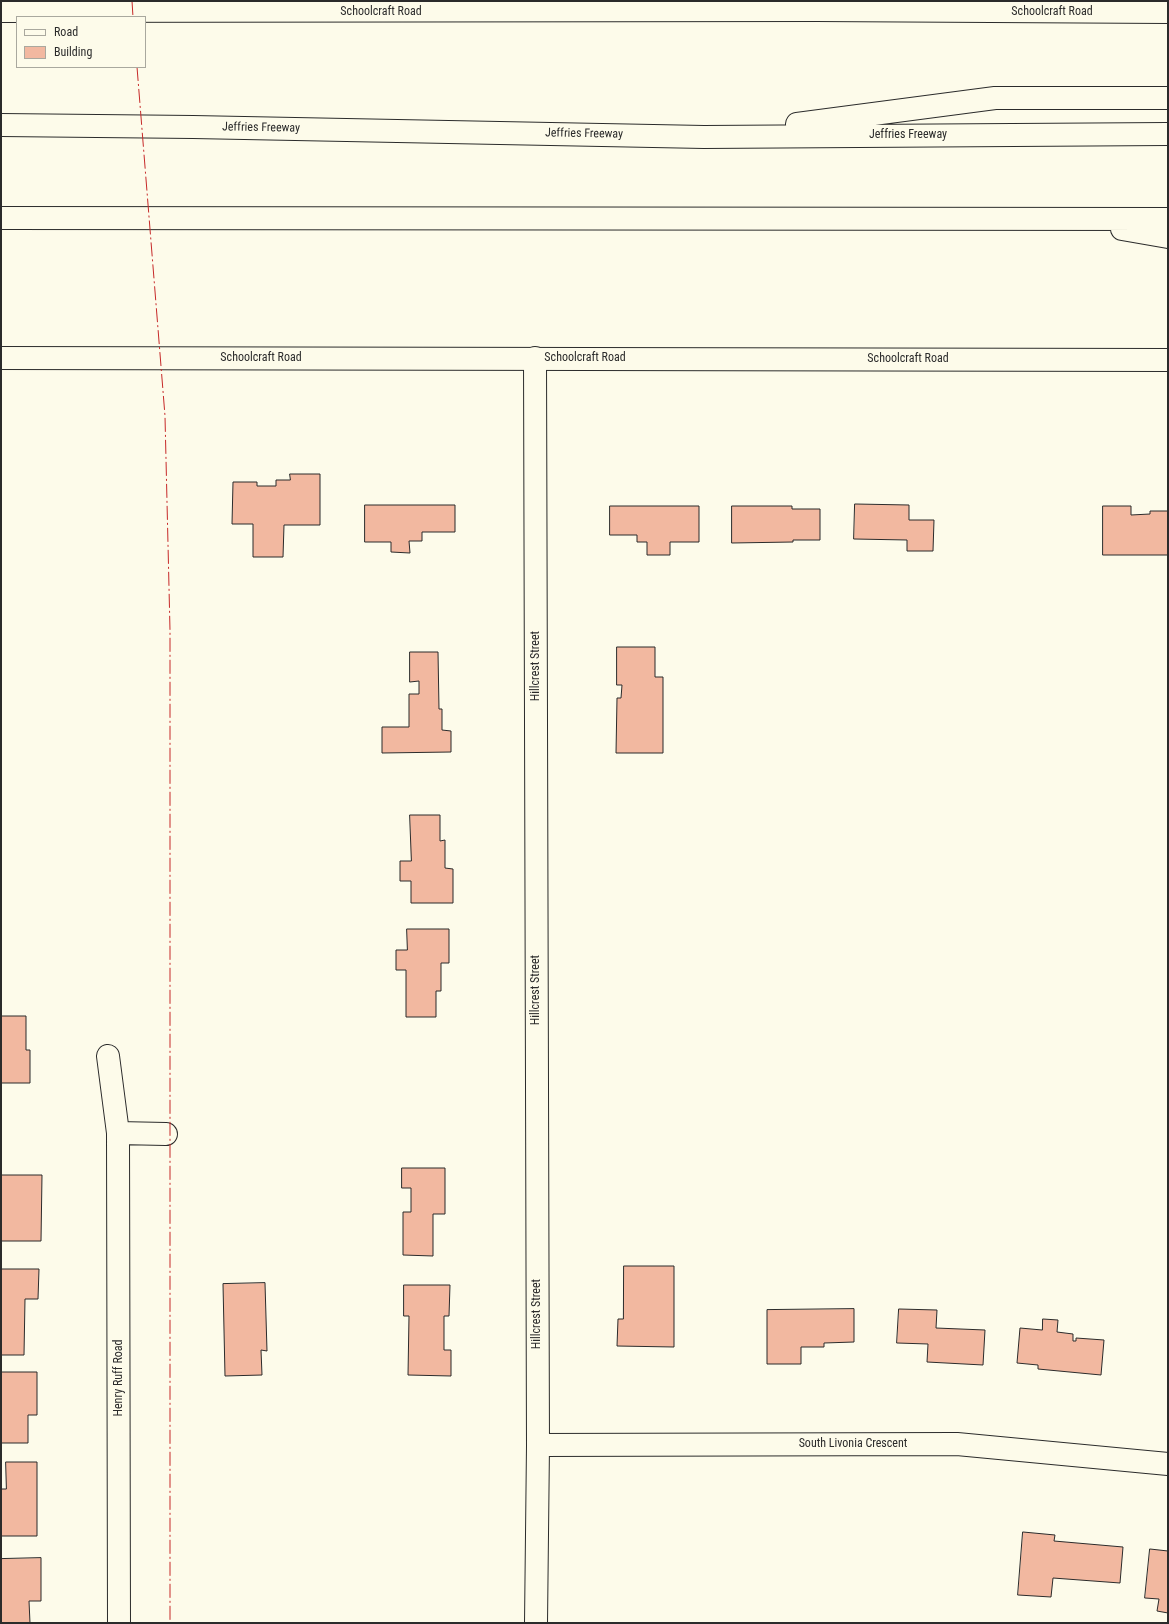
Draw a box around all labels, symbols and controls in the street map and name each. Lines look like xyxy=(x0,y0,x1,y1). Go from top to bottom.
street label: Schoolcraft Road xyxy=(340,5,422,19)
street label: Schoolcraft Road xyxy=(1011,5,1093,19)
legend xyxy=(16,16,146,68)
text: Road xyxy=(54,25,78,39)
text: Building xyxy=(54,45,92,59)
street label: Jeffries Freeway xyxy=(222,120,300,136)
street label: Jeffries Freeway xyxy=(545,126,623,142)
street label: Jeffries Freeway xyxy=(869,128,947,142)
street label: Schoolcraft Road xyxy=(220,351,302,365)
street label: Schoolcraft Road xyxy=(544,351,626,365)
street label: Schoolcraft Road xyxy=(867,352,949,366)
street label: Hillcrest Street xyxy=(529,631,543,701)
street label: Hillcrest Street xyxy=(529,955,543,1025)
street label: Hillcrest Street xyxy=(530,1279,544,1349)
street label: Henry Ruff Road xyxy=(112,1339,126,1417)
street label: South Livonia Crescent xyxy=(799,1437,907,1451)

